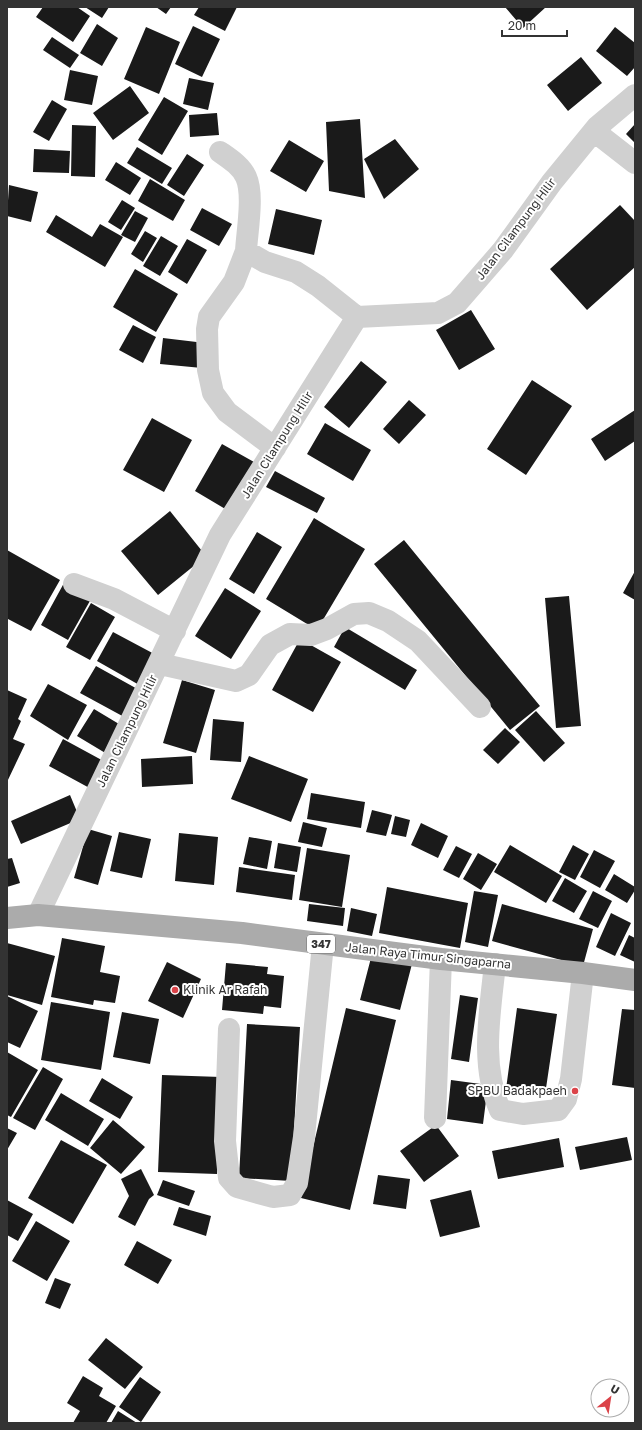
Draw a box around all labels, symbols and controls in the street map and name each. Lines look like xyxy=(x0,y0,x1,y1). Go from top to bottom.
scale bar xyxy=(502,12,567,38)
text: 20 m xyxy=(508,18,536,33)
street label: Jalan Cilampung Hilir xyxy=(472,175,559,283)
street label: Jalan Cilampung Hilir xyxy=(237,388,316,501)
street label: Jalan Cilampung Hilir xyxy=(93,672,161,790)
road number: 347 xyxy=(307,935,335,953)
street label: Jalan Raya Timur Singaparna xyxy=(344,939,512,972)
place label: Klinik Ar Rafah xyxy=(183,982,267,997)
marker: Klinik Ar Rafah xyxy=(170,985,180,995)
place label: SPBU Badakpaeh xyxy=(467,1083,567,1098)
marker: SPBU Badakpaeh xyxy=(570,1086,580,1096)
north arrow xyxy=(590,1378,630,1418)
text: U xyxy=(609,1381,622,1397)

